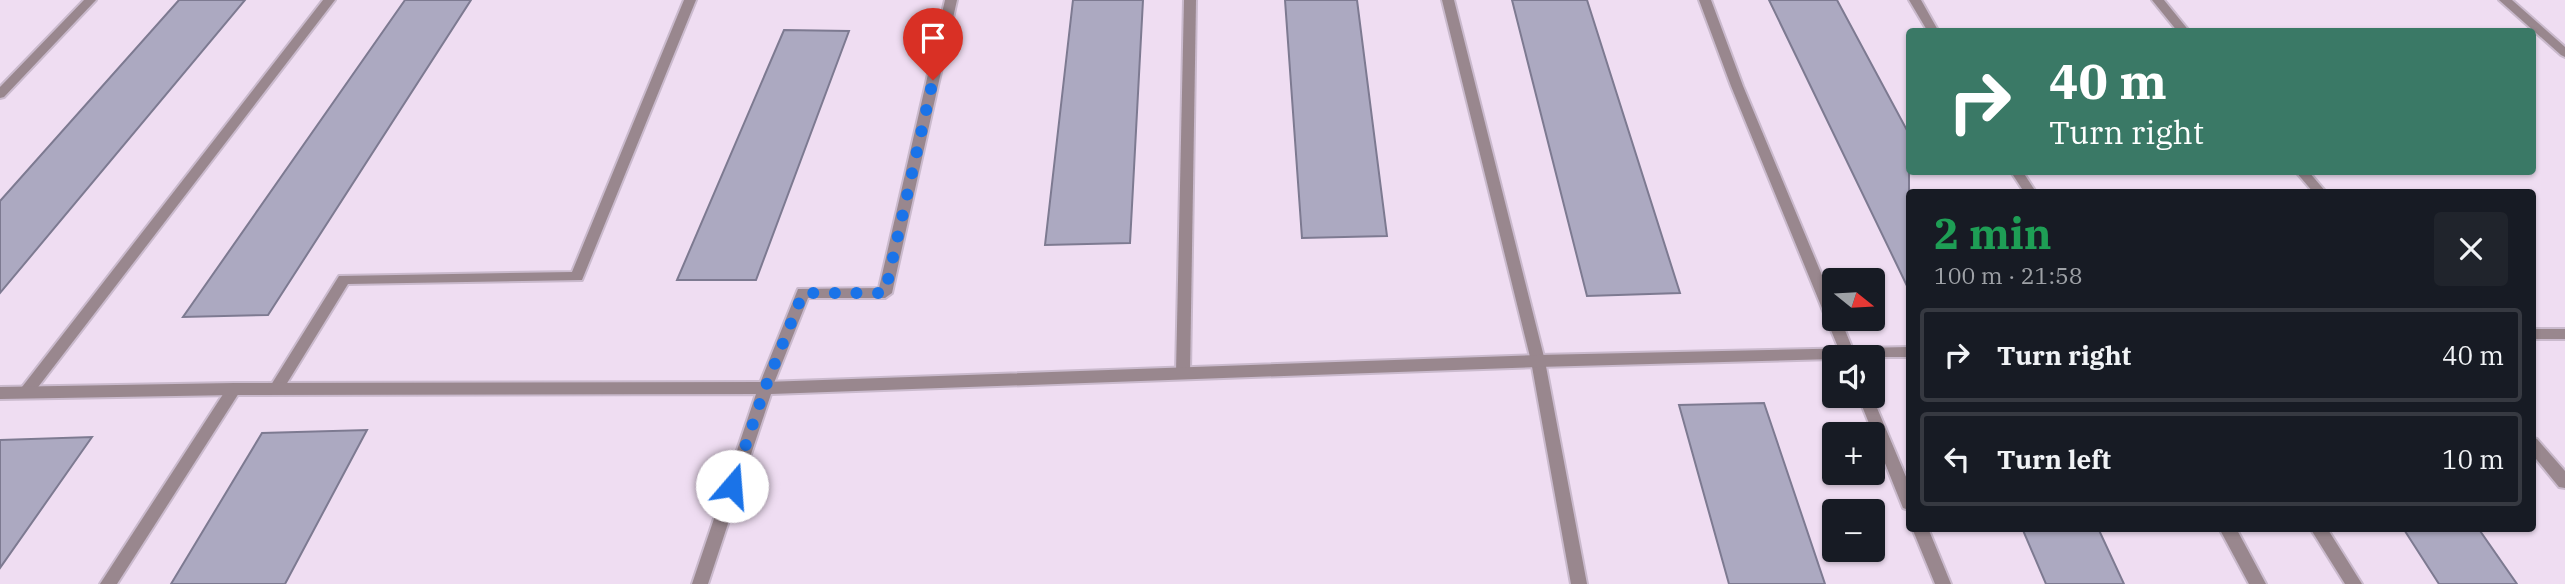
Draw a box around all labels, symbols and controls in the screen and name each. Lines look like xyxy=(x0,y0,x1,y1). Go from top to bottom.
pin xyxy=(903,8,963,80)
icon: arrive xyxy=(914,19,952,57)
text: 40 m xyxy=(2049,49,2167,112)
icon: right xyxy=(1934,56,2025,147)
text: Turn right xyxy=(2049,111,2204,153)
text: 2 min xyxy=(1934,206,2052,261)
button: close xyxy=(2434,212,2508,286)
text: 100 m · 21:58 xyxy=(1934,260,2083,290)
north arrow xyxy=(1822,268,1885,331)
map controls xyxy=(1822,268,1885,562)
icon: right xyxy=(1938,336,1976,374)
text: Turn right xyxy=(1997,338,2131,372)
text: 40 m xyxy=(2442,338,2504,372)
button: sound xyxy=(1822,345,1885,408)
button: + xyxy=(1822,422,1885,485)
icon: left xyxy=(1938,440,1976,478)
text: Turn left xyxy=(1997,442,2111,476)
text: 10 m xyxy=(2442,442,2504,476)
position arrow xyxy=(695,449,769,523)
button: − xyxy=(1822,499,1885,562)

